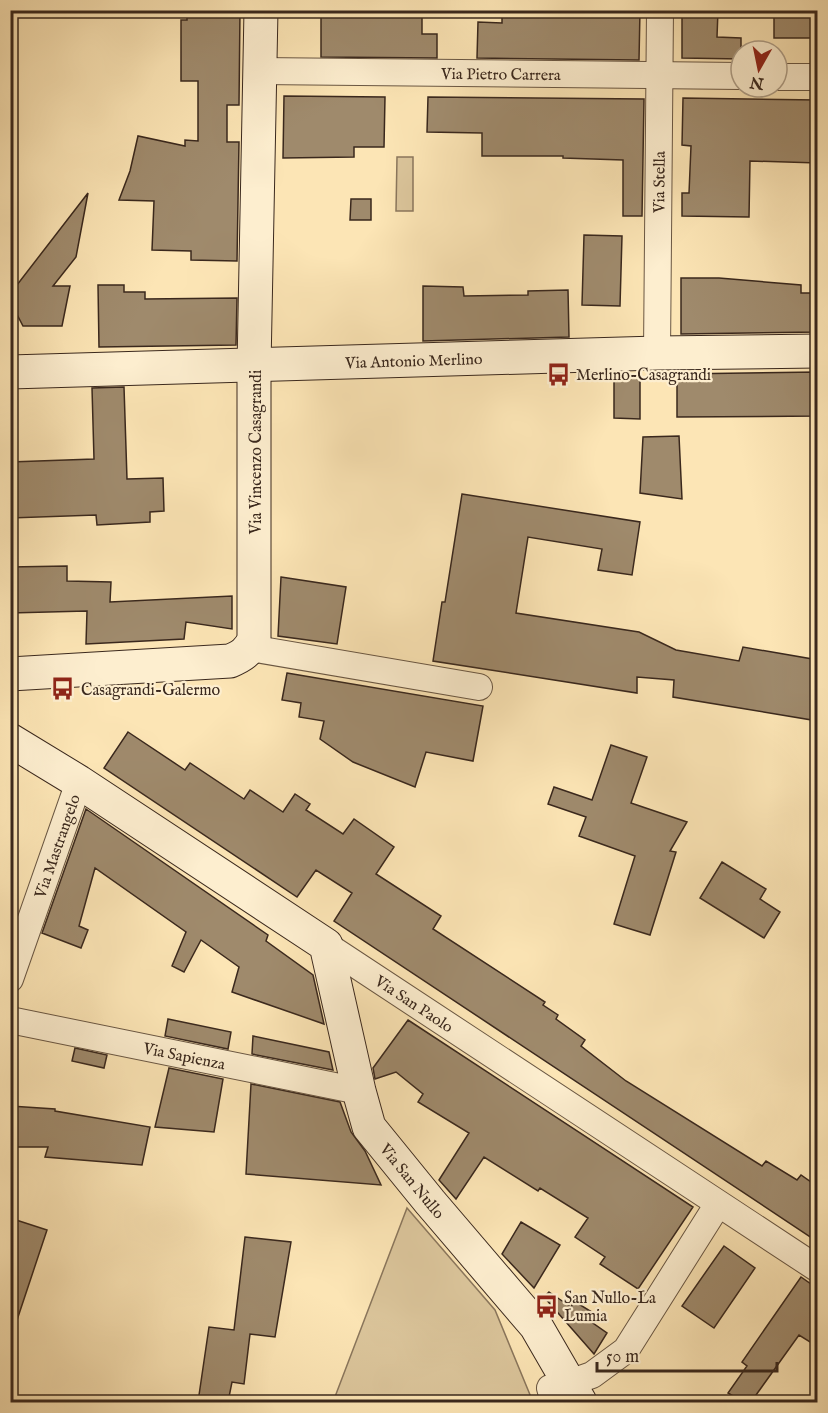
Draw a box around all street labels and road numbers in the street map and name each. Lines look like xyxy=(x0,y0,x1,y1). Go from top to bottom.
street label: Via Pietro Carrera xyxy=(440,65,561,86)
street label: Via Stella xyxy=(650,151,671,214)
street label: Via Antonio Merlino xyxy=(344,350,483,374)
street label: Via Vincenzo Casagrandi xyxy=(247,370,267,535)
street label: Via Mastrangelo xyxy=(31,792,86,902)
street label: Via San Paolo xyxy=(370,971,457,1038)
street label: Via Sapienza xyxy=(140,1039,227,1076)
street label: Via San Nullo xyxy=(374,1139,448,1224)

